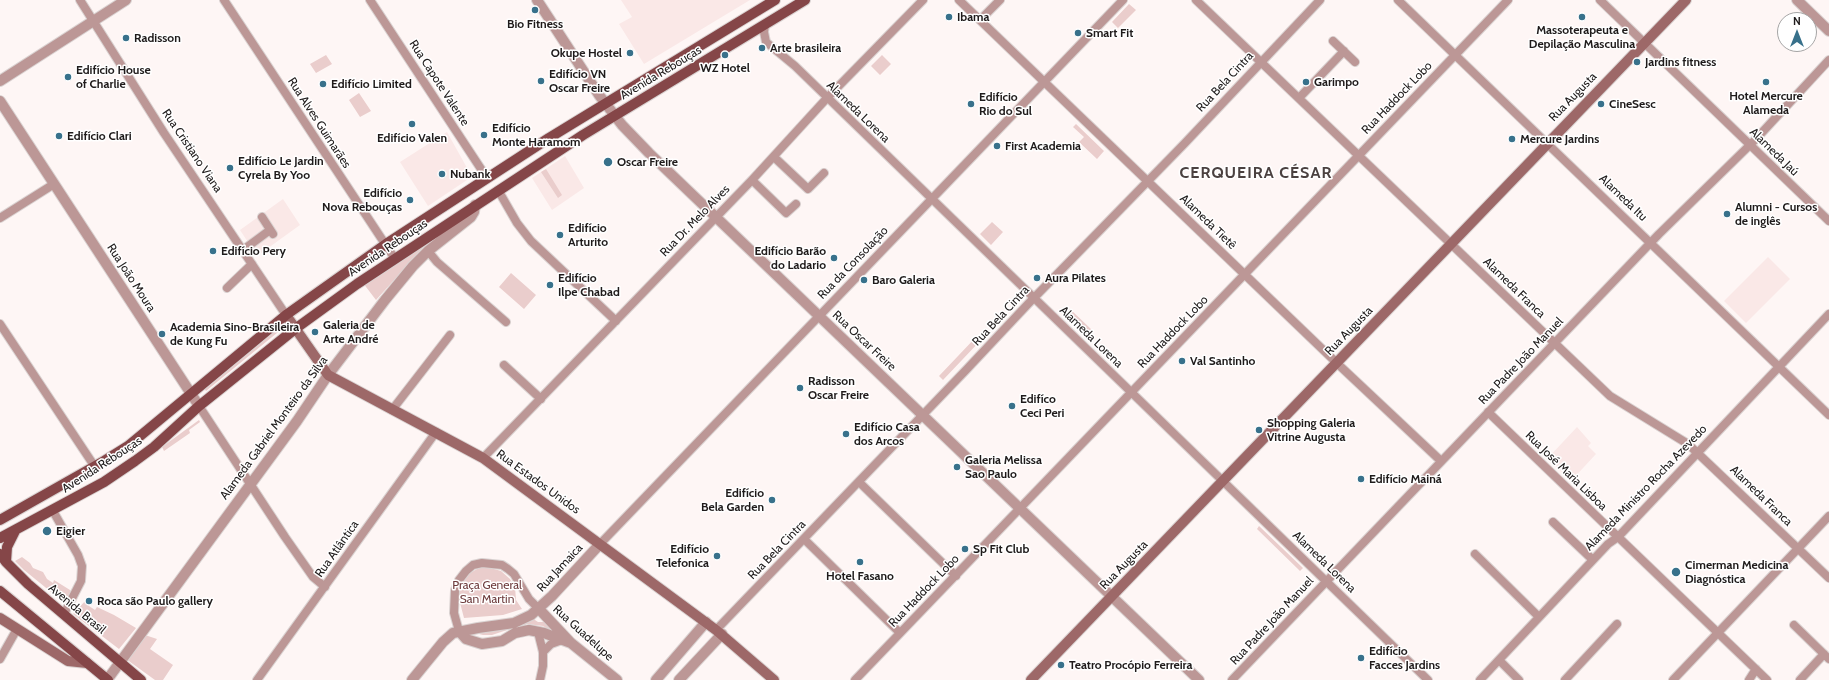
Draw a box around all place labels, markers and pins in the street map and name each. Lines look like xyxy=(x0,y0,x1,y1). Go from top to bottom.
marker: Bio Fitness xyxy=(530,5,540,15)
place label: Ibama xyxy=(957,10,990,24)
marker: Ibama xyxy=(944,12,954,22)
marker: Massoterapeuta e Depilação Masculina xyxy=(1577,12,1587,22)
place label: Bio Fitness xyxy=(507,17,563,31)
place label: Massoterapeuta e Depilação Masculina xyxy=(1529,23,1635,51)
place label: Smart Fit xyxy=(1086,26,1133,40)
marker: Smart Fit xyxy=(1073,28,1083,38)
place label: Radisson xyxy=(134,31,181,45)
marker: Radisson xyxy=(121,33,131,43)
place label: Arte brasileira xyxy=(770,41,841,55)
marker: Arte brasileira xyxy=(757,43,767,53)
place label: Okupe Hostel xyxy=(551,46,622,60)
marker: Okupe Hostel xyxy=(625,48,635,58)
marker: WZ Hotel xyxy=(720,50,730,60)
place label: Jardins fitness xyxy=(1645,55,1716,69)
marker: Jardins fitness xyxy=(1632,57,1642,67)
place label: WZ Hotel xyxy=(700,61,750,75)
place label: Edifício House of Charlie xyxy=(76,63,151,91)
place label: Edifício VN Oscar Freire xyxy=(549,67,610,95)
marker: Edifício House of Charlie xyxy=(63,72,73,82)
place label: Garimpo xyxy=(1314,75,1359,89)
marker: Edifício VN Oscar Freire xyxy=(536,76,546,86)
place label: Edifício Limited xyxy=(331,77,412,91)
marker: Garimpo xyxy=(1301,77,1311,87)
marker: Hotel Mercure Alameda xyxy=(1761,77,1771,87)
marker: Edifício Limited xyxy=(318,79,328,89)
place label: Hotel Mercure Alameda xyxy=(1729,89,1803,117)
place label: Edifício Rio do Sul xyxy=(979,90,1032,118)
place label: CineSesc xyxy=(1609,97,1656,111)
marker: Edifício Rio do Sul xyxy=(966,99,976,109)
marker: CineSesc xyxy=(1596,99,1606,109)
marker: Edifício Valen xyxy=(407,119,417,129)
place label: Edifício Monte Haramom xyxy=(492,121,580,149)
place label: Edifício Clari xyxy=(67,129,132,143)
marker: Edifício Monte Haramom xyxy=(479,130,489,140)
marker: Edifício Clari xyxy=(54,131,64,141)
place label: Edifício Valen xyxy=(377,131,447,145)
place label: Mercure Jardins xyxy=(1520,132,1599,146)
marker: Mercure Jardins xyxy=(1507,134,1517,144)
place label: First Academia xyxy=(1005,139,1081,153)
marker: First Academia xyxy=(992,141,1002,151)
place label: Edifício Le Jardin Cyrela By Yoo xyxy=(238,154,324,182)
place label: Oscar Freire xyxy=(617,155,678,169)
marker: Oscar Freire xyxy=(602,156,614,168)
marker: Edifício Le Jardin Cyrela By Yoo xyxy=(225,163,235,173)
place label: Nubank xyxy=(450,167,490,181)
marker: Nubank xyxy=(437,169,447,179)
place label: Edifício Nova Rebouças xyxy=(322,186,402,214)
marker: Edifício Nova Rebouças xyxy=(405,195,415,205)
place label: Alumni - Cursos de inglês xyxy=(1735,200,1817,228)
marker: Alumni - Cursos de inglês xyxy=(1722,209,1732,219)
place label: Edifício Arturito xyxy=(568,221,608,249)
marker: Edifício Arturito xyxy=(555,230,565,240)
place label: Edifício Pery xyxy=(221,244,286,258)
place label: Edifício Barão do Ladario xyxy=(754,244,826,272)
marker: Edifício Pery xyxy=(208,246,218,256)
marker: Edifício Barão do Ladario xyxy=(829,253,839,263)
place label: Edifício Ilpe Chabad xyxy=(558,271,620,299)
place label: Aura Pilates xyxy=(1045,271,1106,285)
place label: Baro Galeria xyxy=(872,273,935,287)
marker: Aura Pilates xyxy=(1032,273,1042,283)
marker: Baro Galeria xyxy=(859,275,869,285)
marker: Edifício Ilpe Chabad xyxy=(545,280,555,290)
place label: Galeria de Arte André xyxy=(323,318,378,346)
place label: Academia Sino-Brasileira de Kung Fu xyxy=(170,320,299,348)
marker: Galeria de Arte André xyxy=(310,327,320,337)
marker: Academia Sino-Brasileira de Kung Fu xyxy=(157,329,167,339)
place label: Val Santinho xyxy=(1190,354,1255,368)
marker: Val Santinho xyxy=(1177,356,1187,366)
place label: Radisson Oscar Freire xyxy=(808,374,869,402)
marker: Radisson Oscar Freire xyxy=(795,383,805,393)
place label: Edifíco Ceci Peri xyxy=(1020,392,1064,420)
marker: Edifíco Ceci Peri xyxy=(1007,401,1017,411)
place label: Shopping Galeria Vitrine Augusta xyxy=(1267,416,1355,444)
place label: Edifício Casa dos Arcos xyxy=(854,420,920,448)
marker: Shopping Galeria Vitrine Augusta xyxy=(1254,425,1264,435)
marker: Edifício Casa dos Arcos xyxy=(841,429,851,439)
place label: Galeria Melissa Sao Paulo xyxy=(965,453,1042,481)
marker: Galeria Melissa Sao Paulo xyxy=(952,462,962,472)
place label: Edifício Mainá xyxy=(1369,472,1442,486)
marker: Edifício Mainá xyxy=(1356,474,1366,484)
place label: Edifício Bela Garden xyxy=(701,486,764,514)
marker: Edifício Bela Garden xyxy=(767,495,777,505)
place label: Eigier xyxy=(56,524,85,538)
marker: Eigier xyxy=(41,525,53,537)
place label: Edifício Telefonica xyxy=(656,542,709,570)
place label: Sp Fit Club xyxy=(973,542,1029,556)
marker: Sp Fit Club xyxy=(960,544,970,554)
marker: Edifício Telefonica xyxy=(712,551,722,561)
marker: Hotel Fasano xyxy=(855,557,865,567)
place label: Cimerman Medicina Diagnóstica xyxy=(1685,558,1788,586)
marker: Cimerman Medicina Diagnóstica xyxy=(1670,566,1682,578)
place label: Hotel Fasano xyxy=(826,569,894,583)
place label: Roca são Paulo gallery xyxy=(97,594,213,608)
marker: Roca são Paulo gallery xyxy=(84,596,94,606)
place label: Edifício Facces Jardins xyxy=(1369,644,1440,672)
marker: Edifício Facces Jardins xyxy=(1356,653,1366,663)
place label: Teatro Procópio Ferreira xyxy=(1069,658,1192,672)
marker: Teatro Procópio Ferreira xyxy=(1056,660,1066,670)

